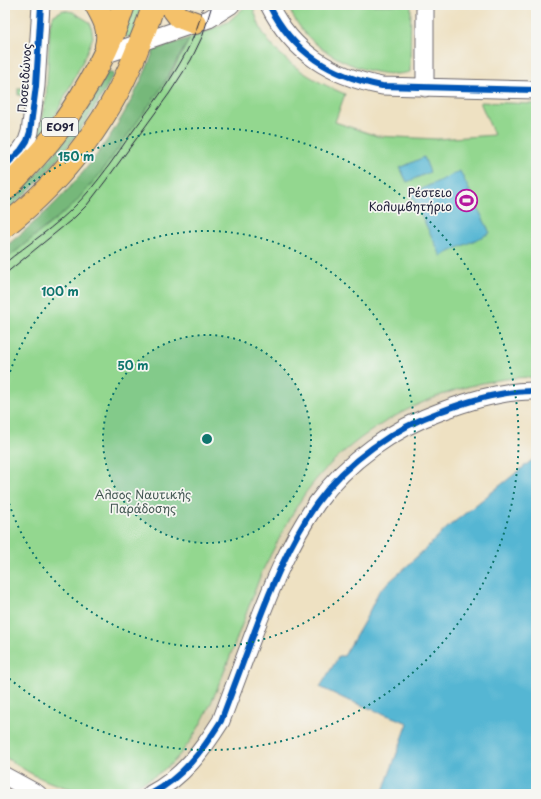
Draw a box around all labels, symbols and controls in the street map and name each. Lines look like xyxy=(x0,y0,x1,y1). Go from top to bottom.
street label: Ποσειδώνος xyxy=(13,43,35,113)
road number: ΕΟ91 xyxy=(42,118,78,136)
text: 150 m xyxy=(58,147,94,165)
place label: Ρέστειο Κολυμβητήριο xyxy=(369,183,452,215)
sports icon: Ρέστειο Κολυμβητήριο xyxy=(454,187,480,213)
text: 100 m xyxy=(41,282,79,300)
text: 50 m xyxy=(117,356,149,374)
centre of rings xyxy=(200,432,214,446)
park label: Αλσος Ναυτικής Παράδοσης xyxy=(95,485,191,517)

